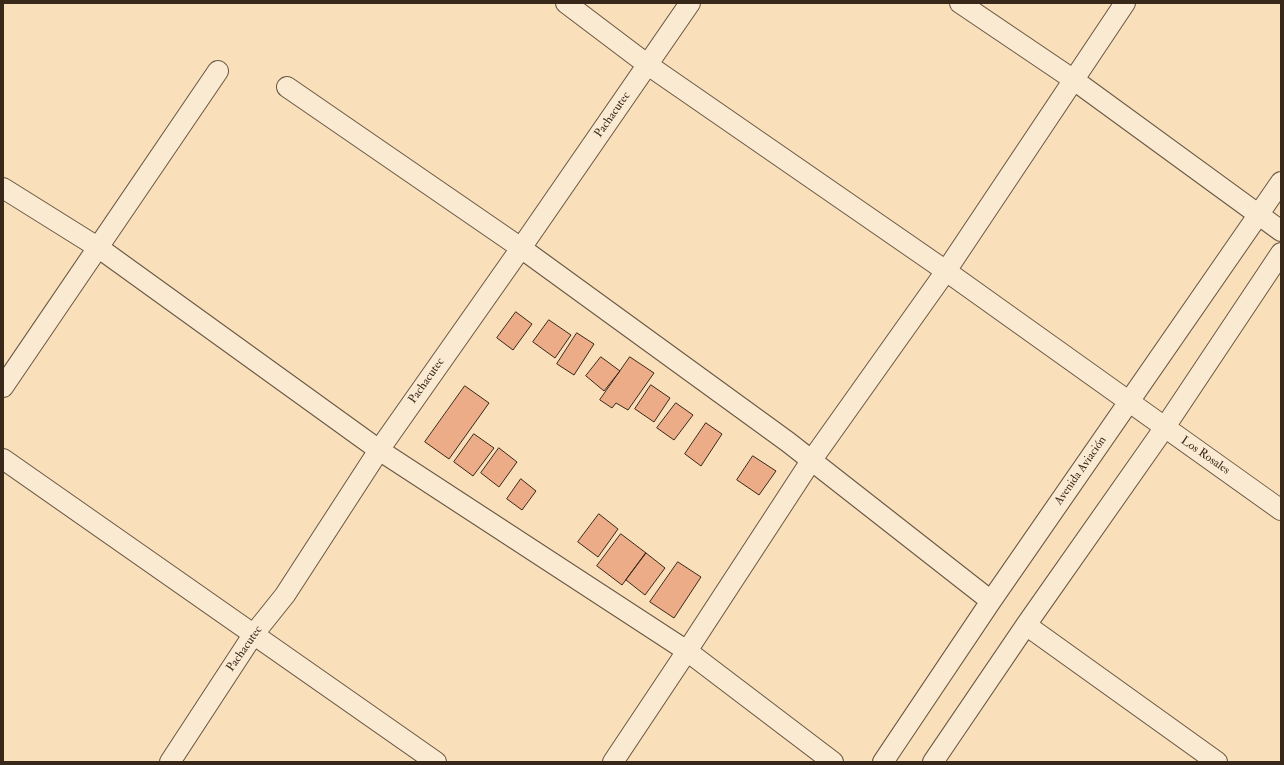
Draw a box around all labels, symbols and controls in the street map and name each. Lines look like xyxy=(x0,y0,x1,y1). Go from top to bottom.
street label: Pachacutec xyxy=(592,89,634,141)
street label: Pachacutec xyxy=(406,355,448,407)
street label: Avenida Aviación xyxy=(1052,434,1110,508)
street label: Los Rosales xyxy=(1178,434,1232,478)
street label: Pachacutec xyxy=(224,623,266,675)

